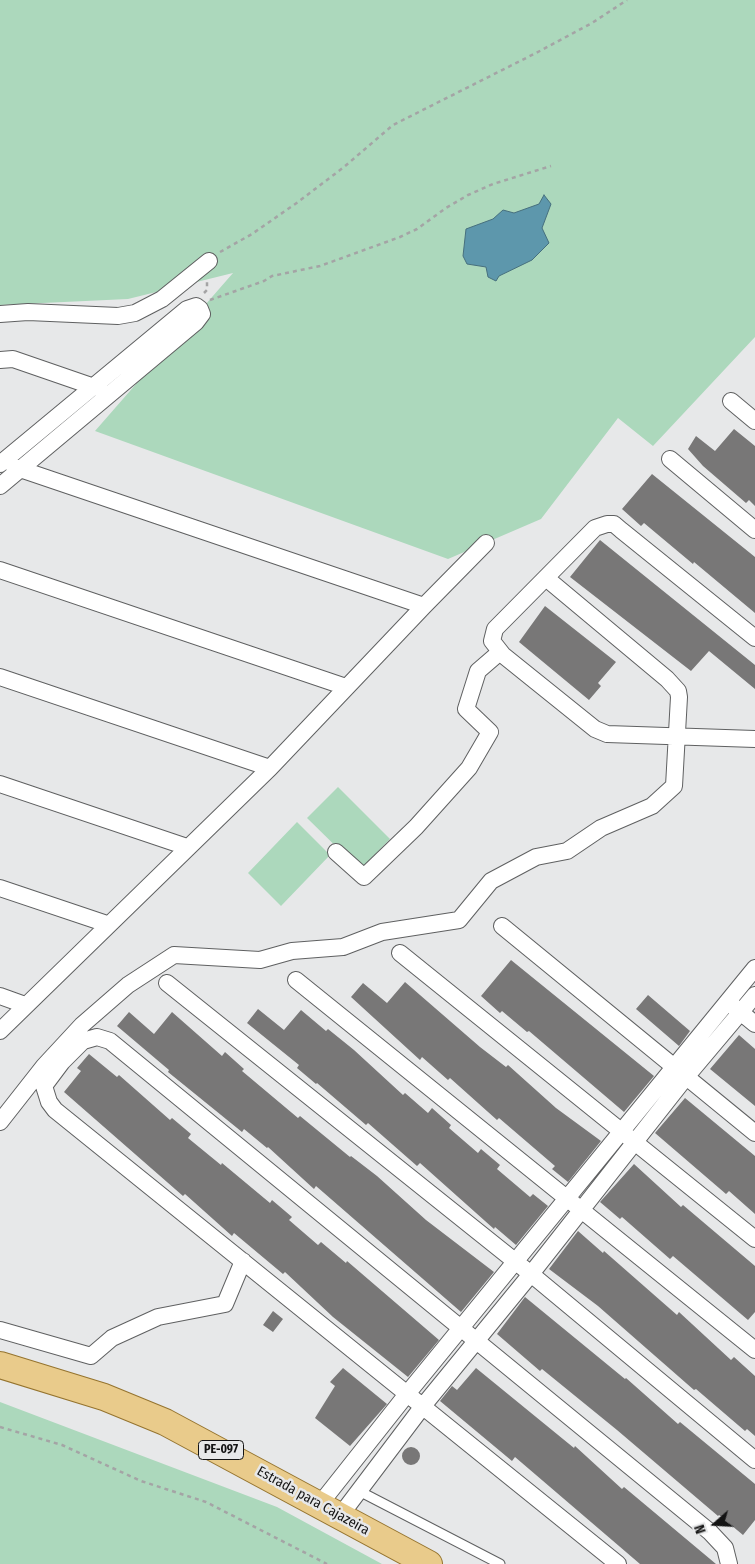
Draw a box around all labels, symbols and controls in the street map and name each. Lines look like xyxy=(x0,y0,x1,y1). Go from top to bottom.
road number: PE-097 xyxy=(198,1440,244,1460)
street label: Estrada para Cajazeira xyxy=(254,1463,372,1539)
north arrow xyxy=(690,1499,740,1549)
text: N xyxy=(691,1522,710,1536)

